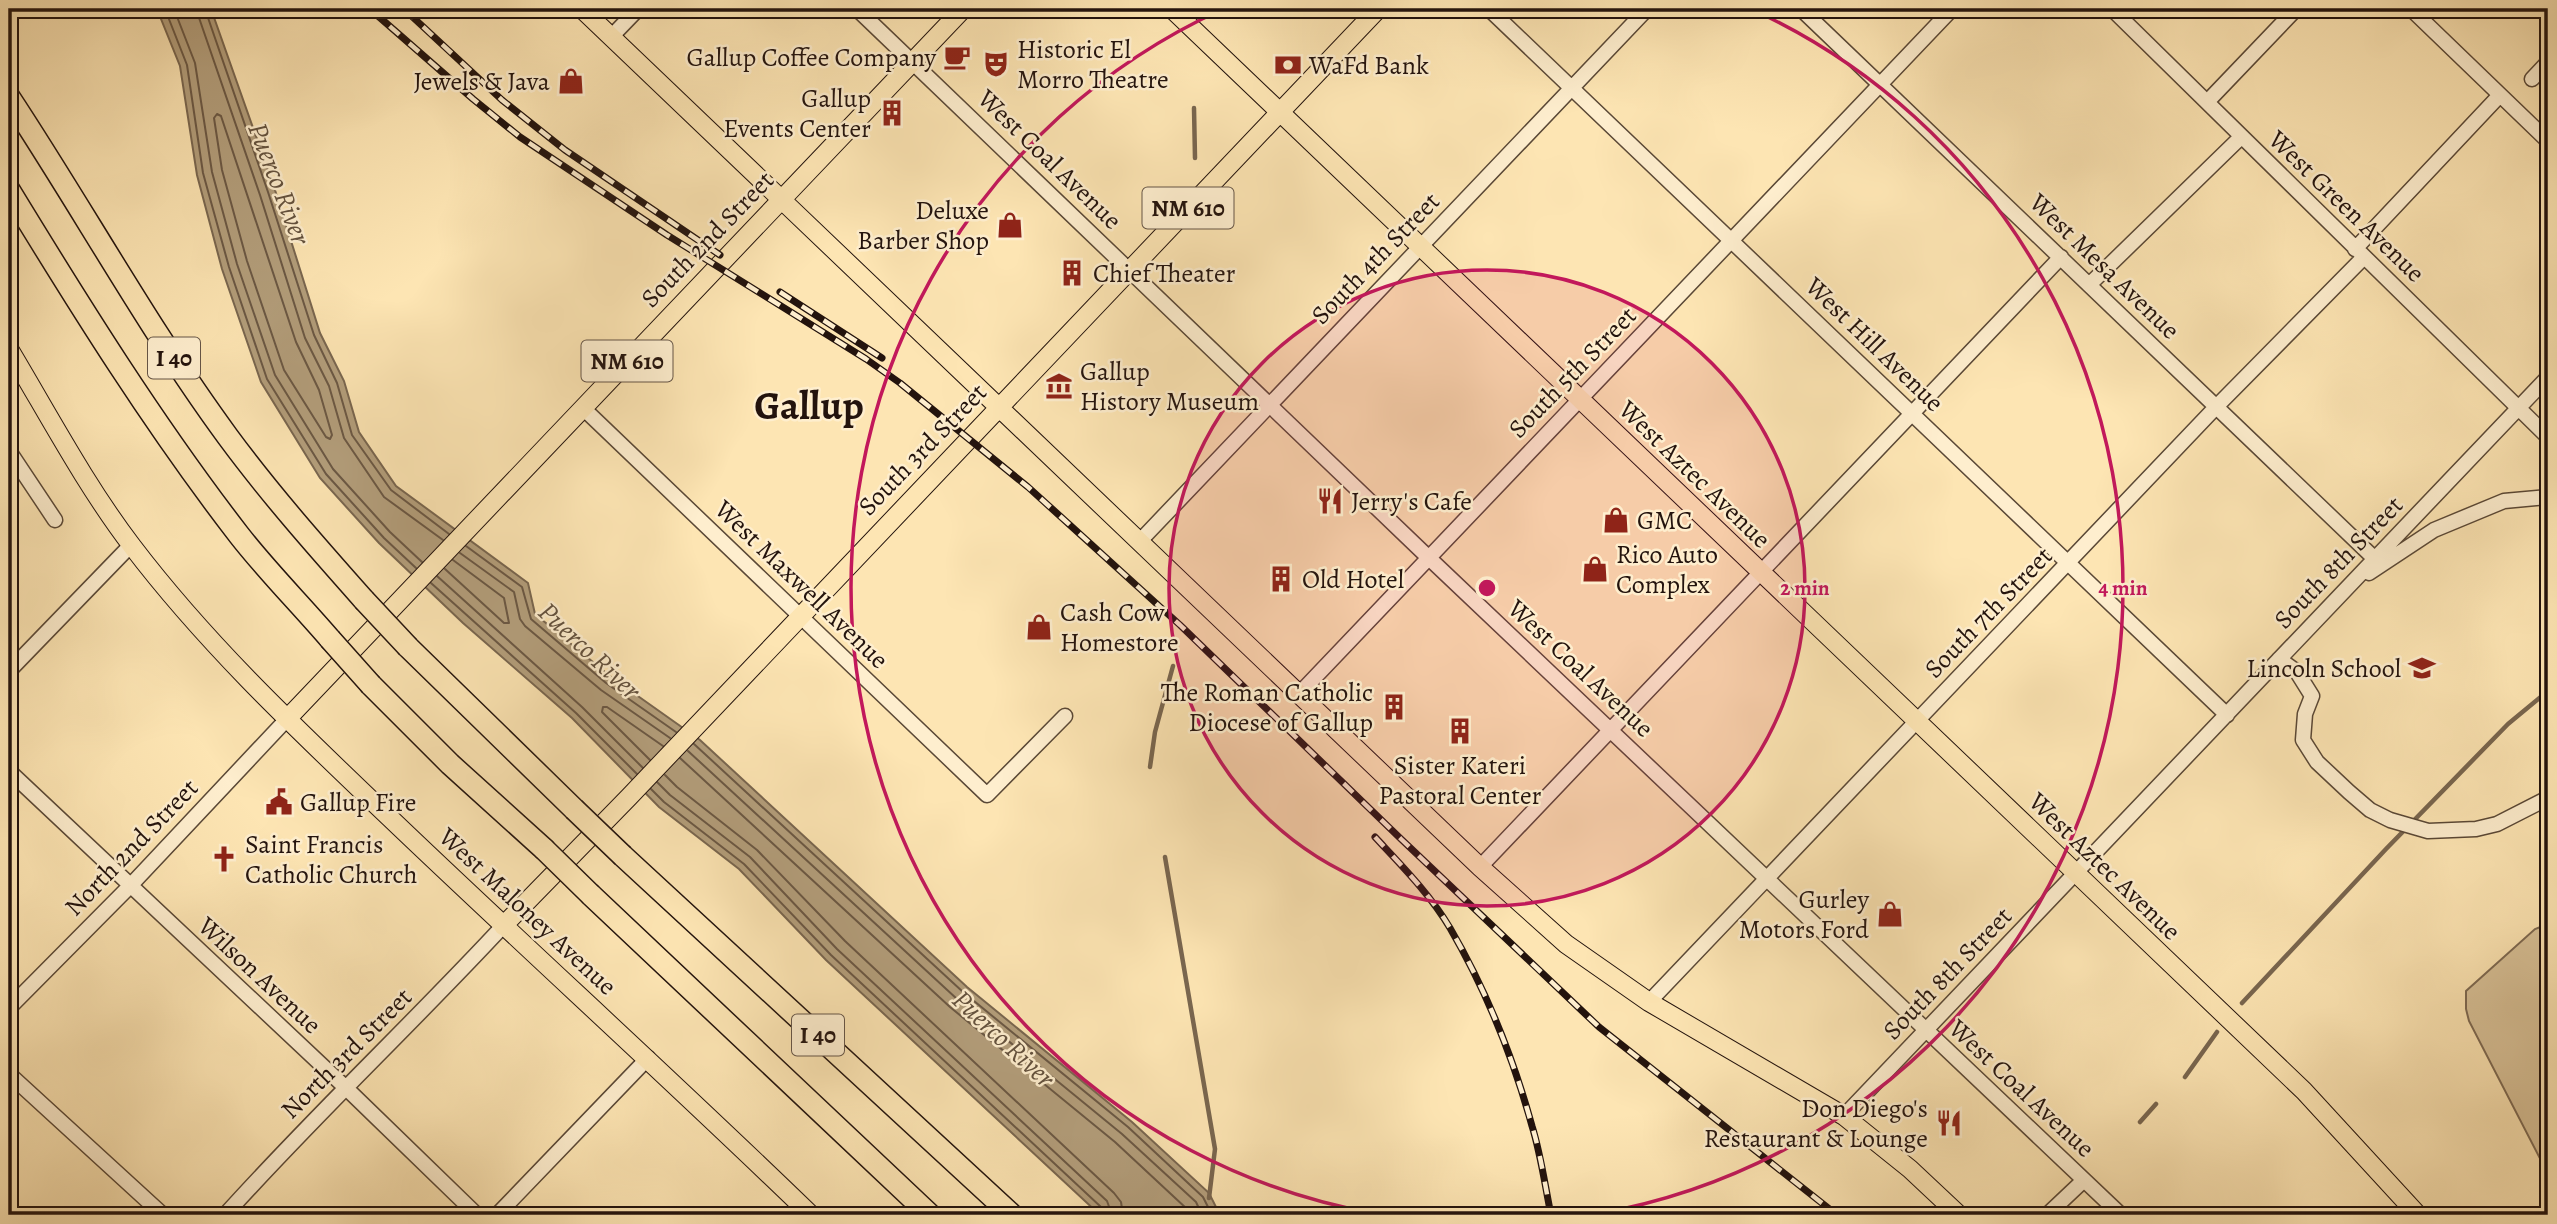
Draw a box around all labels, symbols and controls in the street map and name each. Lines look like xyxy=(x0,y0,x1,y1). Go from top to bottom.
place label: Historic El Morro Theatre xyxy=(1017,32,1169,97)
place label: Gallup Coffee Company xyxy=(687,40,936,75)
cafe icon: Gallup Coffee Company xyxy=(942,42,972,72)
place label: WaFd Bank xyxy=(1308,48,1429,83)
theatre icon: Historic El Morro Theatre xyxy=(981,49,1011,79)
bank icon: WaFd Bank xyxy=(1273,50,1303,80)
place label: Jewels & Java xyxy=(413,64,550,99)
shop icon: Jewels & Java xyxy=(556,66,586,96)
place label: Gallup Events Center xyxy=(723,81,871,146)
street label: West Coal Avenue xyxy=(969,81,1129,237)
building icon: Gallup Events Center xyxy=(877,98,907,128)
water label: Puerco River xyxy=(238,117,320,251)
street label: West Green Avenue xyxy=(2260,122,2432,290)
street label: South 2nd Street xyxy=(633,163,782,315)
street label: South 4th Street xyxy=(1303,184,1448,332)
street label: West Mesa Avenue xyxy=(2021,185,2187,347)
road number: NM 610 xyxy=(1142,188,1234,229)
place label: Deluxe Barber Shop xyxy=(857,193,989,258)
shop icon: Deluxe Barber Shop xyxy=(995,210,1025,240)
place label: Chief Theater xyxy=(1093,256,1236,291)
building icon: Chief Theater xyxy=(1057,258,1087,288)
street label: West Hill Avenue xyxy=(1797,269,1952,419)
street label: South 5th Street xyxy=(1501,299,1644,446)
road number: I 40 xyxy=(148,338,200,379)
road number: NM 610 xyxy=(582,340,672,382)
place label: Gallup History Museum xyxy=(1080,354,1259,419)
museum icon: Gallup History Museum xyxy=(1044,371,1074,401)
street label: South 3rd Street xyxy=(850,375,995,523)
district label: Gallup xyxy=(754,378,864,433)
street label: West Aztec Avenue xyxy=(1610,392,1778,556)
place label: Jerry's Cafe xyxy=(1351,484,1472,519)
restaurant icon: Jerry's Cafe xyxy=(1315,486,1345,516)
street label: South 8th Street xyxy=(2266,488,2411,636)
street label: West Maxwell Avenue xyxy=(706,491,896,677)
place label: GMC xyxy=(1637,503,1692,538)
shop icon: GMC xyxy=(1601,505,1631,535)
place label: Rico Auto Complex xyxy=(1616,537,1718,602)
street label: South 7th Street xyxy=(1917,539,2060,686)
shop icon: Rico Auto Complex xyxy=(1580,554,1610,584)
place label: Old Hotel xyxy=(1302,562,1404,597)
building icon: Old Hotel xyxy=(1266,564,1296,594)
text: 2 min xyxy=(1780,574,1830,602)
text: 4 min xyxy=(2098,574,2148,602)
centre of rings xyxy=(1475,576,1499,600)
street label: West Coal Avenue xyxy=(1499,591,1661,745)
water label: Puerco River xyxy=(530,593,650,709)
place label: Cash Cow Homestore xyxy=(1060,595,1179,660)
shop icon: Cash Cow Homestore xyxy=(1024,612,1054,642)
place label: Lincoln School xyxy=(2247,651,2401,686)
school or university icon: Lincoln School xyxy=(2407,653,2437,683)
place label: The Roman Catholic Diocese of Gallup xyxy=(1161,675,1373,740)
building icon: The Roman Catholic Diocese of Gallup xyxy=(1379,692,1409,722)
building icon: Sister Kateri Pastoral Center xyxy=(1445,716,1475,746)
place label: Sister Kateri Pastoral Center xyxy=(1378,748,1542,813)
street label: North 2nd Street xyxy=(57,771,206,924)
street label: West Aztec Avenue xyxy=(2020,784,2188,948)
place label: Gallup Fire xyxy=(300,785,416,820)
public building icon: Gallup Fire xyxy=(264,787,294,817)
street label: West Maloney Avenue xyxy=(430,819,624,1003)
place label: Saint Francis Catholic Church xyxy=(245,827,418,892)
church icon: Saint Francis Catholic Church xyxy=(209,844,239,874)
place label: Gurley Motors Ford xyxy=(1739,882,1869,947)
street label: South 8th Street xyxy=(1875,899,2020,1047)
shop icon: Gurley Motors Ford xyxy=(1875,899,1905,929)
street label: Wilson Avenue xyxy=(190,908,329,1042)
street label: North 3rd Street xyxy=(273,980,420,1127)
water label: Puerco River xyxy=(944,981,1064,1097)
street label: West Coal Avenue xyxy=(1940,1011,2102,1165)
road number: I 40 xyxy=(792,1015,844,1056)
place label: Don Diego's Restaurant & Lounge xyxy=(1704,1091,1928,1156)
restaurant icon: Don Diego's Restaurant & Lounge xyxy=(1934,1108,1964,1138)

